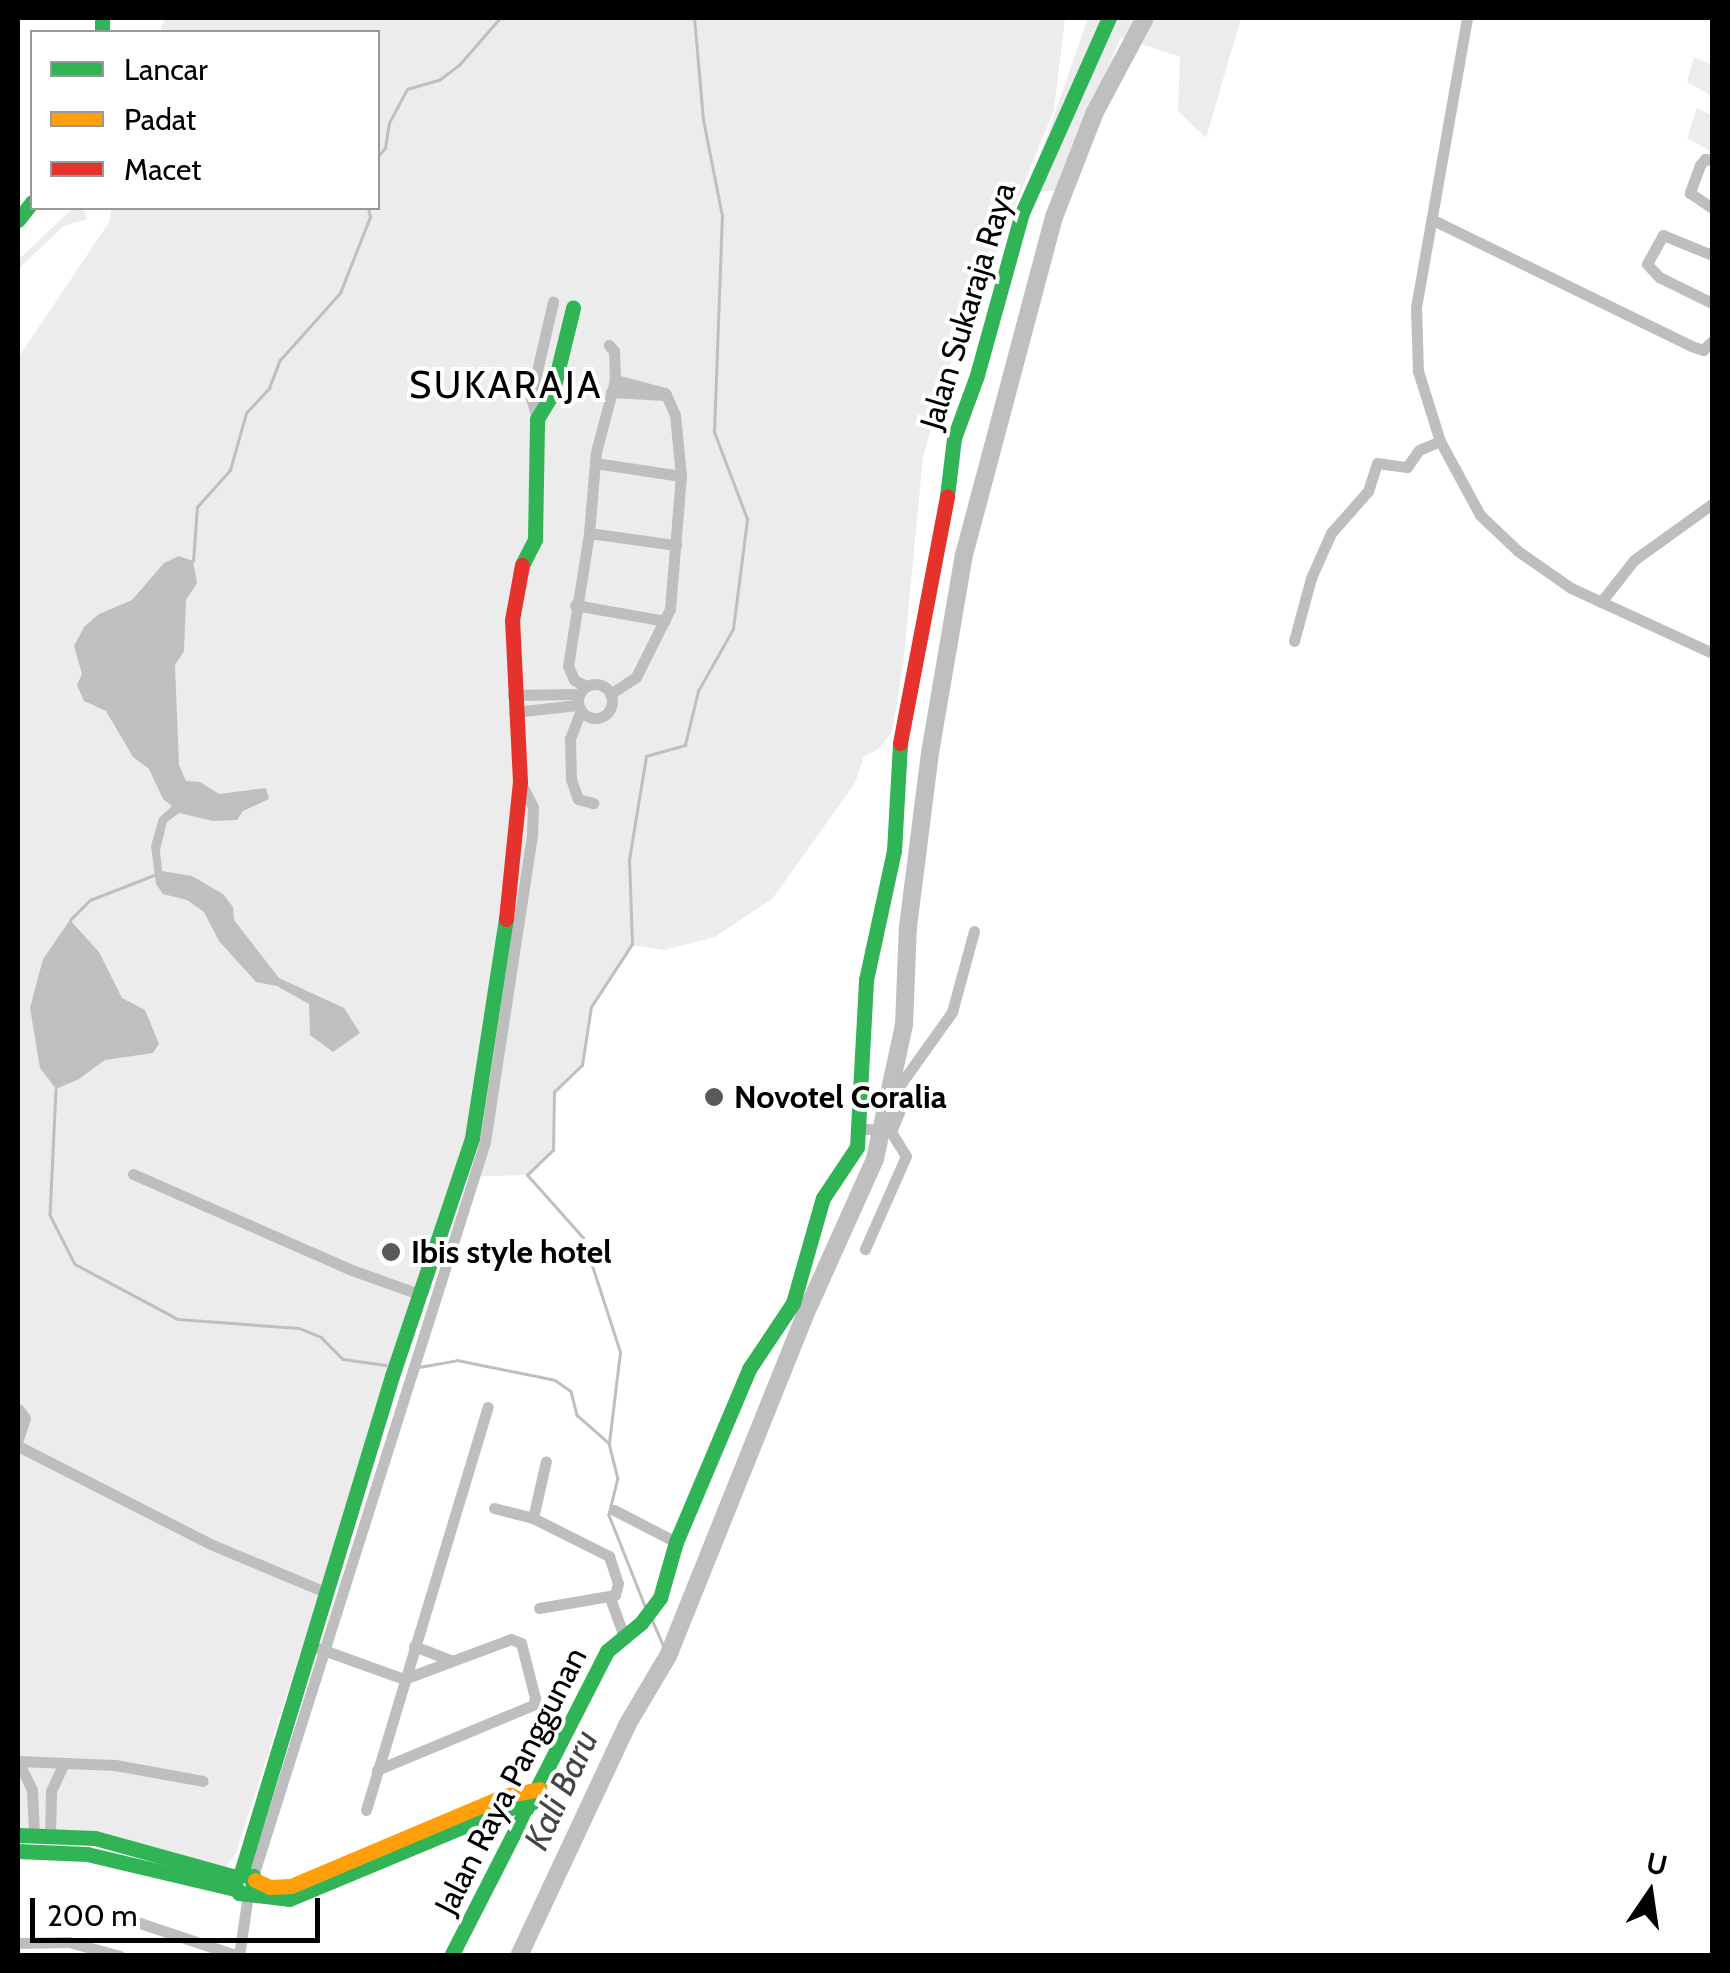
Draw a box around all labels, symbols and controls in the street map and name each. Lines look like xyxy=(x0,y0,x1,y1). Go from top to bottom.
legend xyxy=(30,30,380,210)
text: Lancar xyxy=(124,51,208,88)
text: Padat xyxy=(124,101,196,138)
text: Macet xyxy=(124,151,201,188)
street label: Jalan Sukaraja Raya xyxy=(912,178,1024,434)
district label: SUKARAJA xyxy=(409,362,603,408)
place label: Novotel Coralia xyxy=(734,1078,947,1116)
marker: Novotel Coralia xyxy=(703,1086,725,1108)
place label: Ibis style hotel xyxy=(411,1233,612,1271)
marker: Ibis style hotel xyxy=(380,1241,402,1263)
street label: Jalan Raya Panggunan xyxy=(427,1641,595,1921)
water label: Kali Baru xyxy=(515,1724,607,1856)
north arrow xyxy=(1600,1843,1700,1943)
text: U xyxy=(1643,1845,1670,1883)
scale bar xyxy=(35,1878,325,1940)
text: 200 m xyxy=(47,1897,138,1934)

